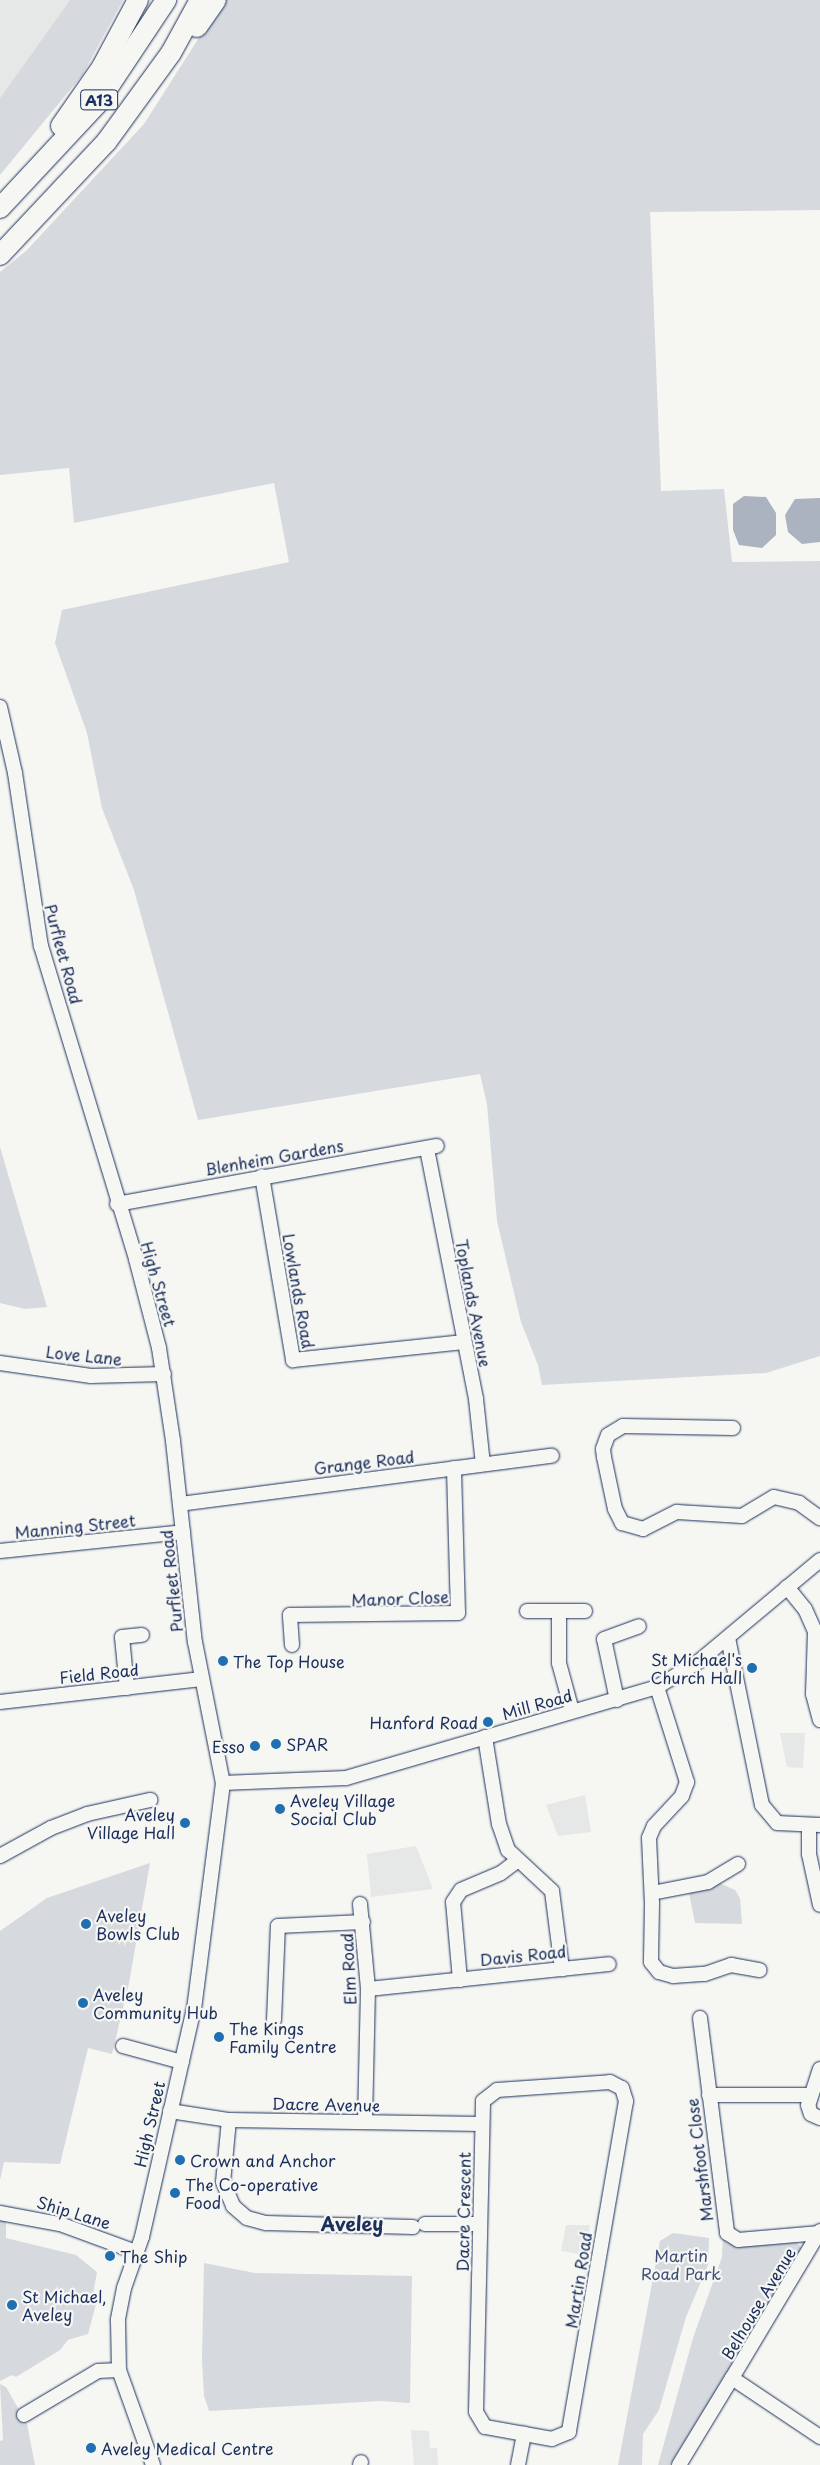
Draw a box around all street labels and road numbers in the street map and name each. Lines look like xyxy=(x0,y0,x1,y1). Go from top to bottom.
road number: A13 xyxy=(79,88,119,112)
street label: Purfleet Road xyxy=(41,901,87,1007)
street label: Blenheim Gardens xyxy=(204,1135,344,1179)
street label: Lowlands Road xyxy=(280,1233,318,1349)
street label: Toplands Avenue xyxy=(452,1238,496,1368)
street label: High Street xyxy=(138,1239,180,1329)
street label: Love Lane xyxy=(45,1341,123,1369)
street label: Grange Road xyxy=(313,1446,415,1478)
street label: Manning Street xyxy=(14,1510,136,1542)
street label: Purfleet Road xyxy=(156,1528,186,1634)
street label: Manor Close xyxy=(351,1587,449,1609)
street label: Field Road xyxy=(58,1659,140,1687)
street label: Mill Road xyxy=(500,1685,574,1723)
street label: Elm Road xyxy=(337,1932,359,2006)
street label: Davis Road xyxy=(479,1941,567,1969)
street label: High Street xyxy=(130,2079,168,2169)
street label: Dacre Avenue xyxy=(272,2093,380,2115)
street label: Marshfoot Close xyxy=(682,2097,716,2223)
street label: Dacre Crescent xyxy=(452,2152,474,2272)
street label: Ship Lane xyxy=(35,2192,113,2232)
street label: Martin Road xyxy=(561,2230,595,2330)
street label: Belhouse Avenue xyxy=(717,2244,799,2362)

